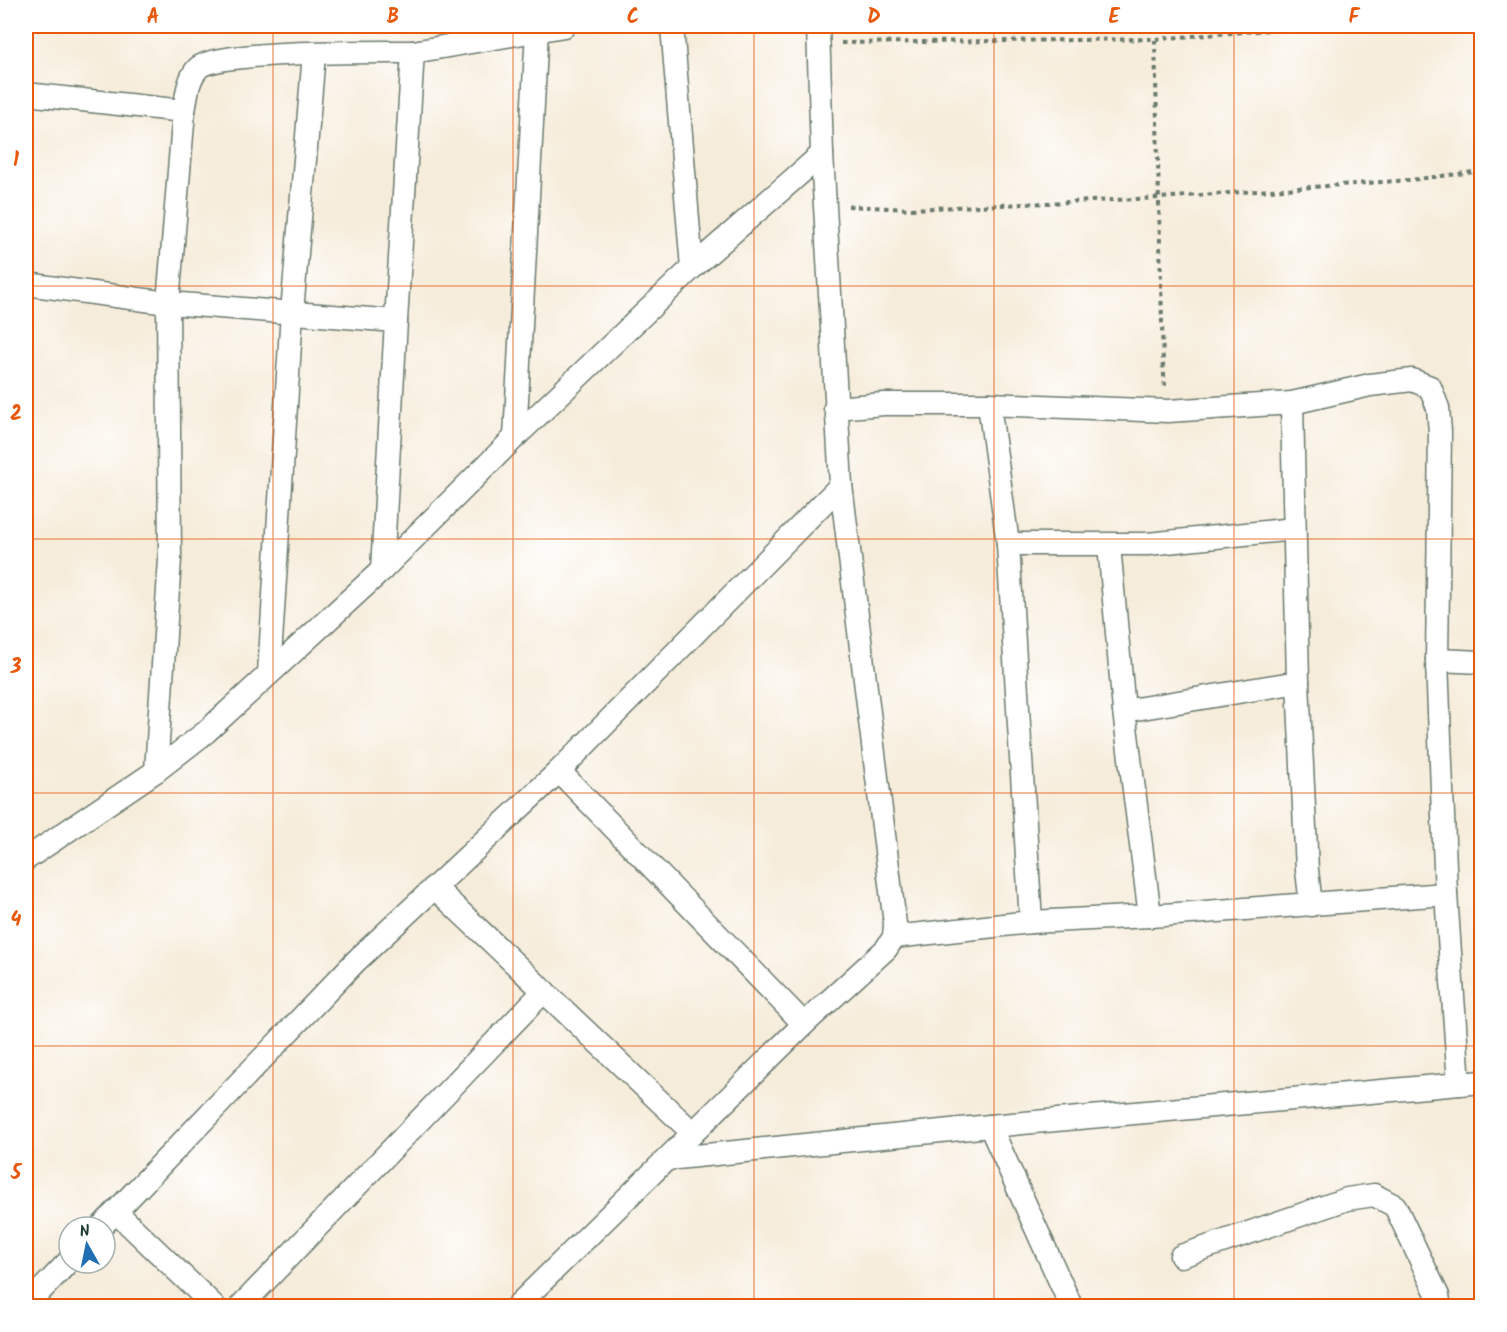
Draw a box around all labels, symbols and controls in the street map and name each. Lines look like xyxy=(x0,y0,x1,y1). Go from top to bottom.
text: A xyxy=(147,2,159,34)
text: B xyxy=(387,2,399,34)
text: C xyxy=(627,2,639,34)
text: D xyxy=(867,2,881,34)
text: E xyxy=(1108,2,1120,34)
text: F xyxy=(1349,2,1361,34)
text: 1 xyxy=(13,145,19,177)
text: 2 xyxy=(10,399,22,431)
text: 3 xyxy=(10,652,22,684)
text: 4 xyxy=(11,905,22,937)
text: 5 xyxy=(10,1158,23,1190)
north arrow xyxy=(57,1215,117,1275)
text: N xyxy=(78,1219,92,1245)

